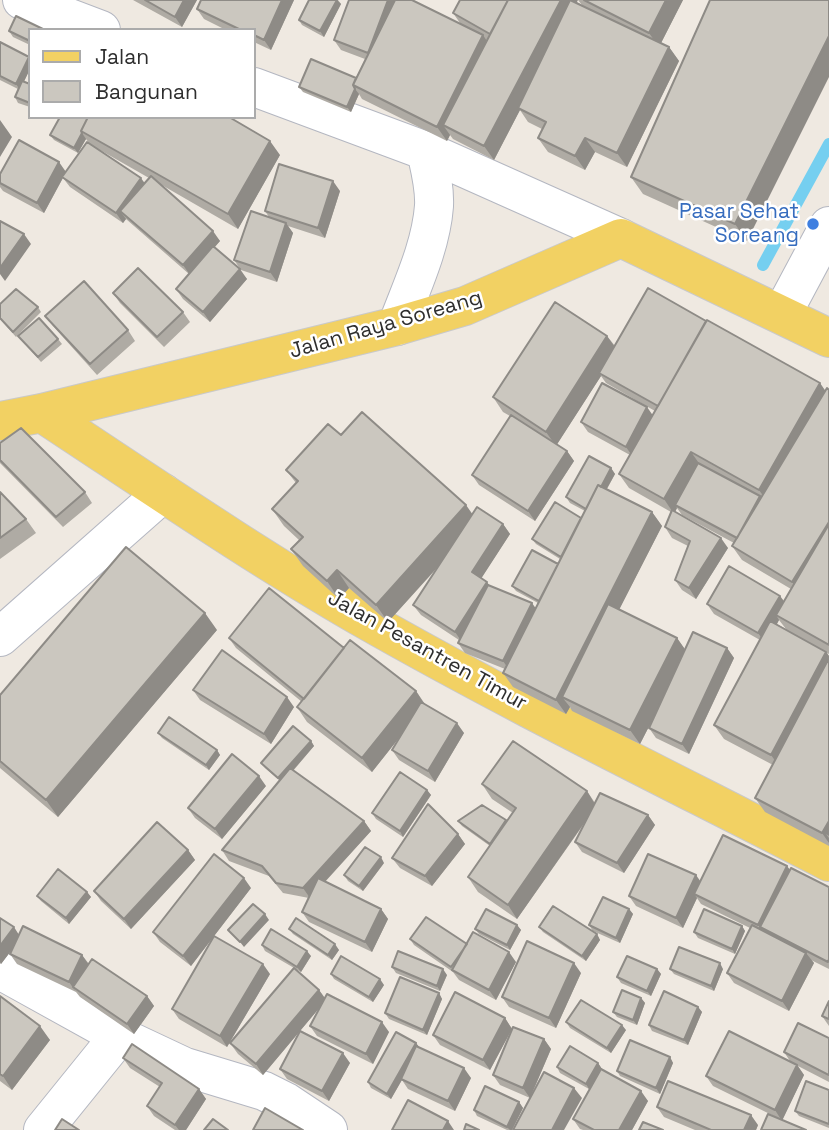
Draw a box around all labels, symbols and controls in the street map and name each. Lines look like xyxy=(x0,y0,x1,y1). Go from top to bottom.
legend xyxy=(28,28,256,119)
text: Jalan xyxy=(95,43,149,70)
text: Bangunan xyxy=(95,78,198,105)
place label: Pasar Sehat Soreang xyxy=(679,199,799,249)
marker: Pasar Sehat Soreang xyxy=(805,216,821,232)
street label: Jalan Raya Soreang xyxy=(287,285,485,365)
street label: Jalan Pesantren Timur xyxy=(323,586,531,716)

